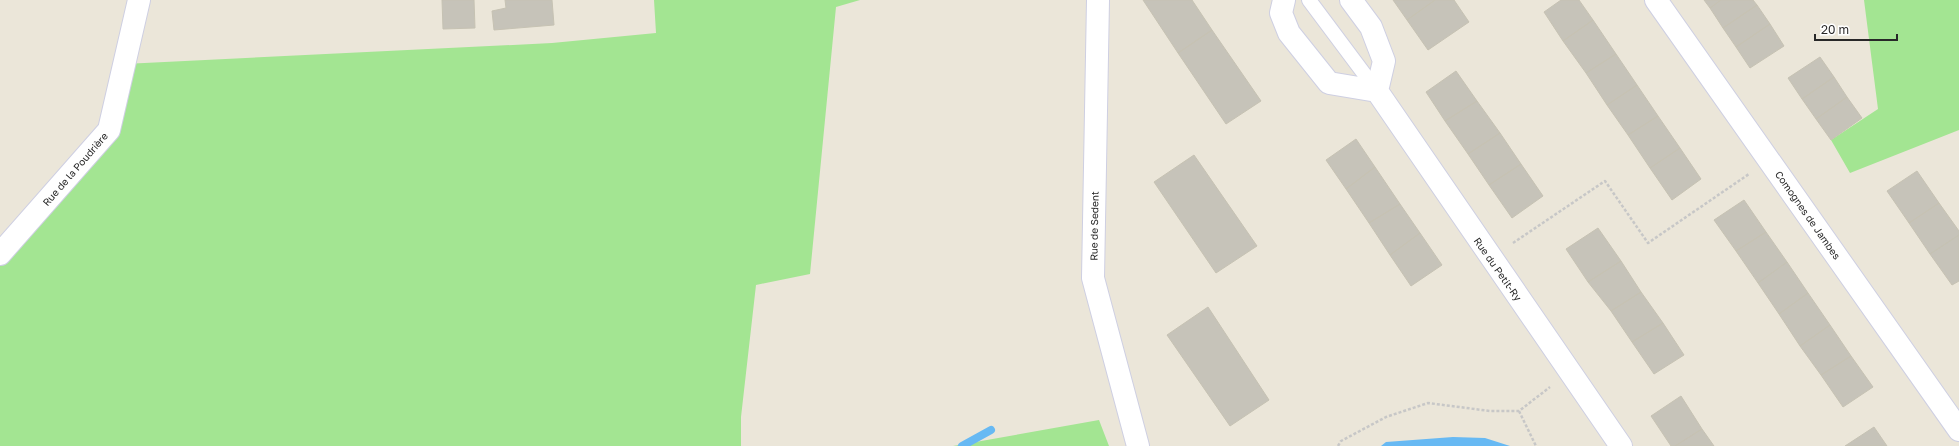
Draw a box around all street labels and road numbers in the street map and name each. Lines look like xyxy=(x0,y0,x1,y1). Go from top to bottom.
street label: Rue de la Poudrière xyxy=(40,130,110,208)
street label: Comognes de Jambes xyxy=(1773,168,1843,262)
street label: Rue de Sedent xyxy=(1087,191,1101,261)
street label: Rue du Petit-Ry xyxy=(1472,235,1525,303)

